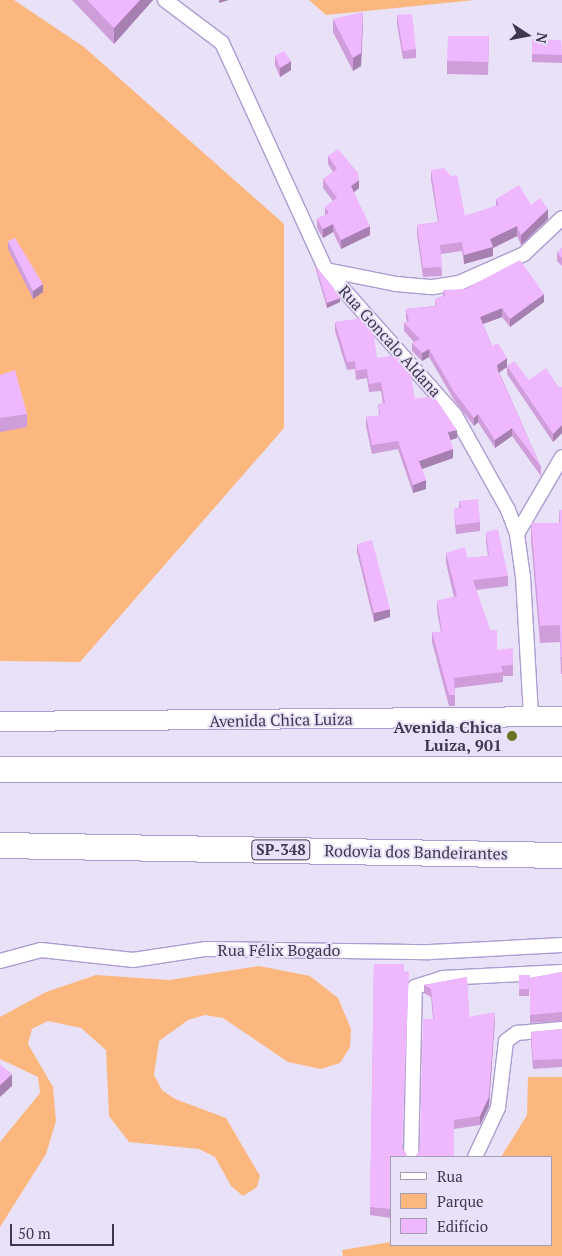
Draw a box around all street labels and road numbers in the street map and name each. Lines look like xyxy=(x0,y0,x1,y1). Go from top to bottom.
street label: Rua Goncalo Aldana xyxy=(335,281,445,401)
street label: Avenida Chica Luiza xyxy=(209,709,353,731)
road number: SP-348 xyxy=(251,838,311,862)
street label: Rodovia dos Bandeirantes xyxy=(324,841,508,863)
street label: Rua Félix Bogado xyxy=(218,940,340,960)

